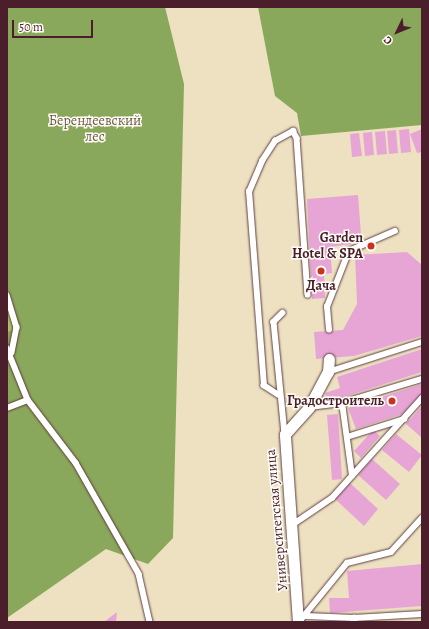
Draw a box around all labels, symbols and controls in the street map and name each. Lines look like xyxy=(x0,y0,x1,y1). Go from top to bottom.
scale bar xyxy=(14,12,95,38)
north arrow xyxy=(377,12,417,52)
text: 50 m xyxy=(19,19,43,35)
text: С xyxy=(380,33,396,48)
park label: Берендеевский лес xyxy=(49,113,141,146)
place label: Garden Hotel & SPA xyxy=(292,230,363,262)
marker: Garden Hotel & SPA xyxy=(366,241,376,251)
marker: Дача xyxy=(316,266,326,276)
place label: Дача xyxy=(306,278,336,294)
place label: Градостроитель xyxy=(287,393,384,409)
marker: Градостроитель xyxy=(387,396,397,406)
street label: Университетская улица xyxy=(262,448,292,592)

